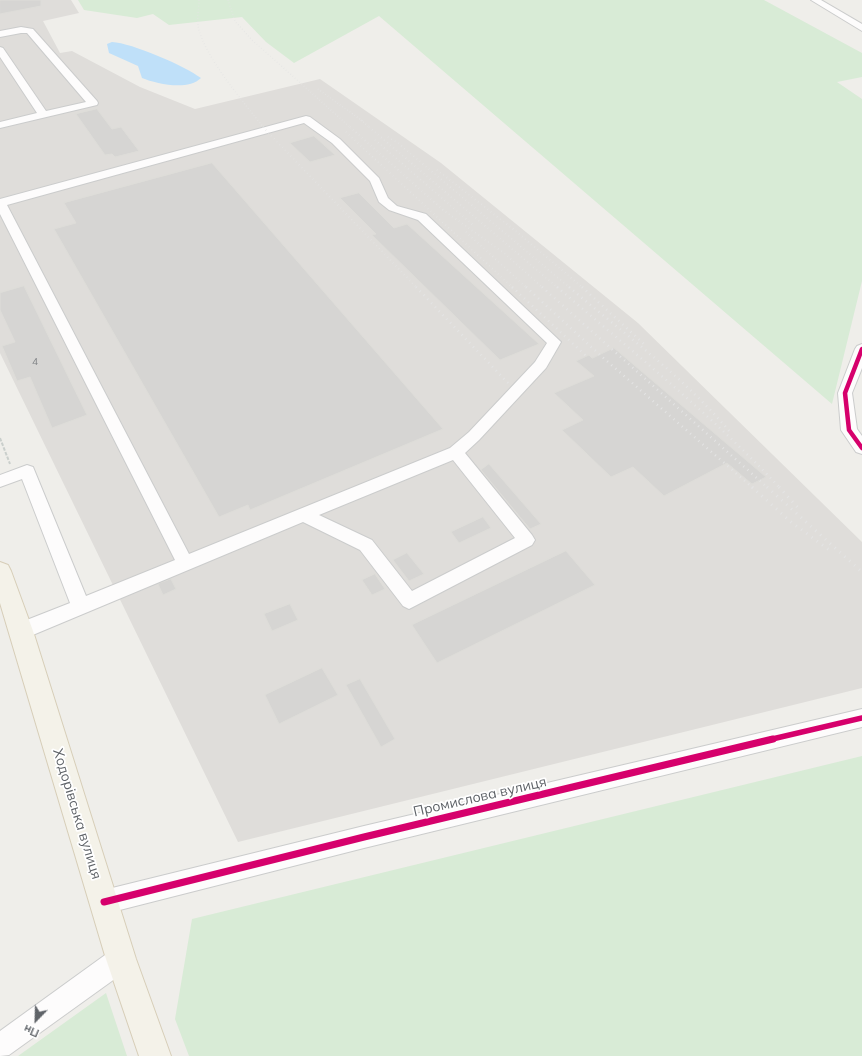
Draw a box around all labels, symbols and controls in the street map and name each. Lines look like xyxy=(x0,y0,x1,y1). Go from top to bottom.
house number: 4 xyxy=(32,356,38,368)
street label: Ходорівська вулиця xyxy=(49,747,105,881)
street label: Промислова вулиця xyxy=(412,773,548,821)
north arrow xyxy=(16,1000,56,1040)
text: Пн xyxy=(22,1022,41,1040)

